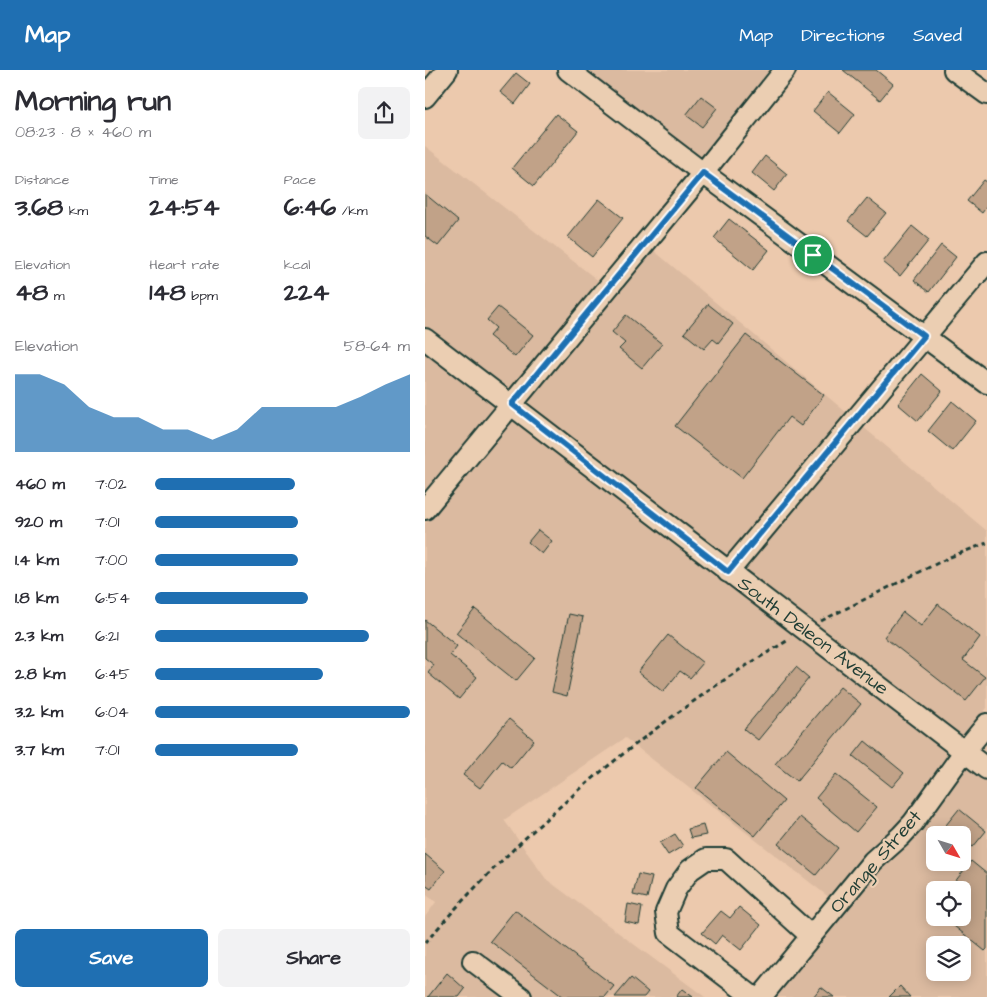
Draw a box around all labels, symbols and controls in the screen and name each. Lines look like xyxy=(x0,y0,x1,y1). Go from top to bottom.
text: Map xyxy=(25,18,70,52)
text: Map xyxy=(739,23,773,48)
text: Directions xyxy=(801,23,885,48)
text: Saved xyxy=(913,23,962,48)
text: Morning run xyxy=(15,82,171,121)
button: share xyxy=(358,87,410,139)
text: 08:23 · 8 × 460 m xyxy=(15,121,151,143)
text: Distance xyxy=(15,170,69,190)
text: Time xyxy=(149,170,179,190)
text: Pace xyxy=(284,170,316,190)
text: 3.68 xyxy=(15,190,63,225)
text: 24:54 xyxy=(149,190,220,225)
text: 6:46 xyxy=(284,190,336,225)
text: km xyxy=(63,201,88,221)
text: /km xyxy=(336,201,368,221)
pin xyxy=(792,234,834,276)
icon: arrive xyxy=(799,241,827,269)
text: Elevation xyxy=(15,255,70,275)
text: Heart rate xyxy=(149,255,220,275)
text: kcal xyxy=(284,255,310,275)
text: 48 xyxy=(15,275,48,310)
text: 148 xyxy=(149,275,186,310)
text: 224 xyxy=(284,275,329,310)
text: m xyxy=(48,286,65,306)
text: bpm xyxy=(186,286,218,306)
text: Elevation xyxy=(15,335,78,357)
text: 58–64 m xyxy=(344,335,410,357)
text: 460 m xyxy=(15,473,65,495)
text: 7:02 xyxy=(95,473,127,495)
text: 920 m xyxy=(15,511,62,533)
text: 7:01 xyxy=(95,511,120,533)
text: 1.4 km xyxy=(15,549,59,571)
text: 7:00 xyxy=(95,549,128,571)
street label: South Deleon Avenue xyxy=(732,570,894,702)
text: 1.8 km xyxy=(15,587,58,609)
text: 6:54 xyxy=(95,587,130,609)
text: 2.3 km xyxy=(15,625,63,647)
text: 6:21 xyxy=(95,625,119,647)
text: 2.8 km xyxy=(15,663,65,685)
text: 6:45 xyxy=(95,663,130,685)
text: 3.2 km xyxy=(15,701,63,723)
text: 6:04 xyxy=(95,701,129,723)
text: 3.7 km xyxy=(15,739,64,761)
text: 7:01 xyxy=(95,739,120,761)
street label: Orange Street xyxy=(824,804,929,920)
north arrow xyxy=(926,826,971,871)
map controls xyxy=(926,826,971,981)
button: locate xyxy=(926,881,971,926)
button: Save xyxy=(15,929,208,987)
button: Share xyxy=(218,929,410,987)
button: layers xyxy=(926,936,971,981)

